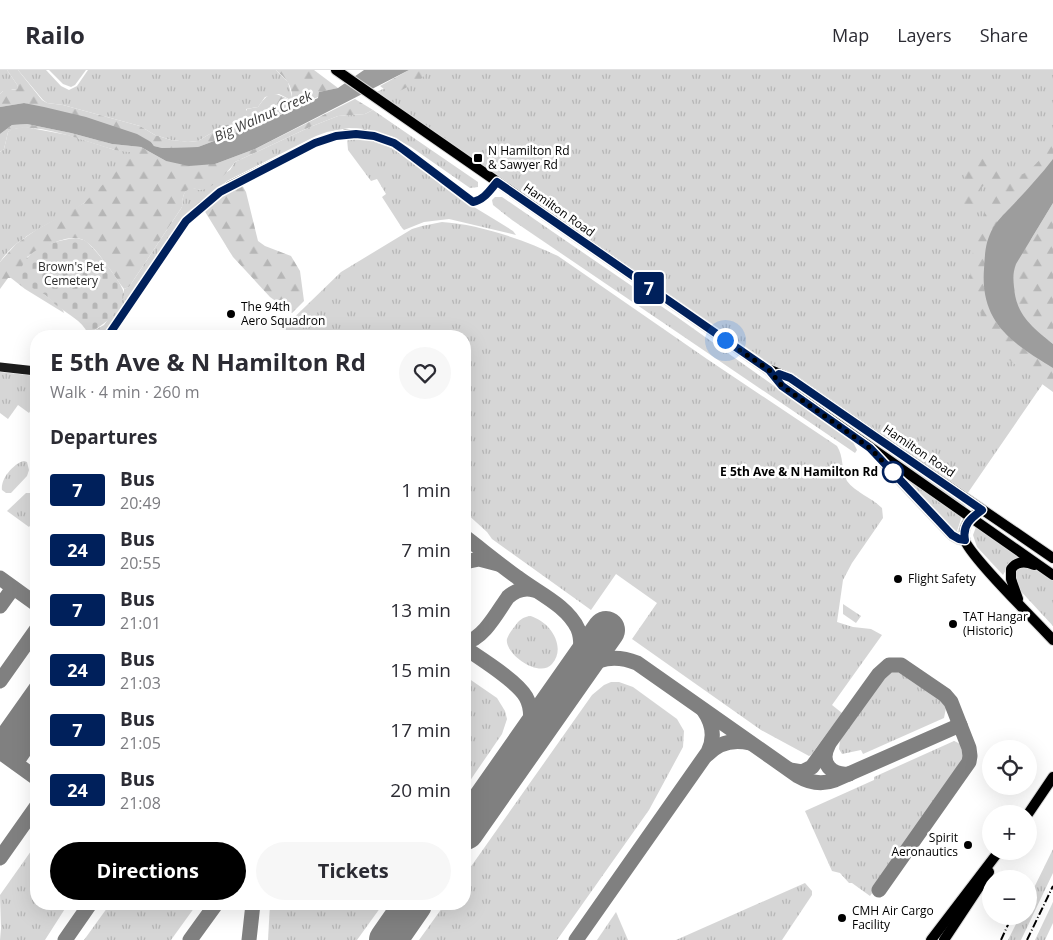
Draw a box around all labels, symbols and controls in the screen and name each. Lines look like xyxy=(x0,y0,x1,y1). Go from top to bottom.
text: Railo xyxy=(25,18,85,51)
text: Map xyxy=(832,23,869,47)
text: Layers xyxy=(897,23,952,47)
text: Share xyxy=(980,23,1028,47)
water label: Big Walnut Creek xyxy=(211,85,316,146)
place label: N Hamilton Rd & Sawyer Rd xyxy=(488,142,570,173)
marker: N Hamilton Rd & Sawyer Rd xyxy=(472,152,484,164)
street label: Hamilton Road xyxy=(520,179,598,240)
park label: Brown's Pet Cemetery xyxy=(38,258,104,289)
line badge: 7 xyxy=(633,272,665,304)
text: 7 xyxy=(644,276,654,300)
place label: The 94th Aero Squadron xyxy=(241,298,325,329)
marker: The 94th Aero Squadron xyxy=(225,308,237,320)
your location xyxy=(713,328,738,353)
text: E 5th Ave & N Hamilton Rd xyxy=(50,345,366,378)
button: heart xyxy=(399,347,451,399)
text: Walk · 4 min · 260 m xyxy=(50,381,200,403)
street label: Hamilton Road xyxy=(880,420,959,481)
text: Departures xyxy=(50,424,157,450)
marker: E 5th Ave & N Hamilton Rd xyxy=(882,461,904,483)
place label: E 5th Ave & N Hamilton Rd xyxy=(720,463,878,480)
text: Bus xyxy=(120,466,155,492)
text: 1 min xyxy=(401,477,451,503)
text: 7 xyxy=(72,478,83,502)
text: 20:49 xyxy=(120,492,161,514)
text: Bus xyxy=(120,526,155,552)
text: 7 min xyxy=(401,537,451,563)
text: 24 xyxy=(67,538,88,562)
text: 20:55 xyxy=(120,552,161,574)
place label: Flight Safety xyxy=(908,570,977,587)
marker: Flight Safety xyxy=(892,573,904,585)
text: Bus xyxy=(120,586,155,612)
text: 13 min xyxy=(390,597,451,623)
text: 7 xyxy=(72,598,83,622)
place label: TAT Hangar (Historic) xyxy=(963,608,1028,639)
text: 21:01 xyxy=(120,612,161,634)
marker: TAT Hangar (Historic) xyxy=(947,618,959,630)
text: Bus xyxy=(120,646,155,672)
text: 15 min xyxy=(390,657,451,683)
text: 24 xyxy=(67,658,88,682)
text: 21:03 xyxy=(120,672,161,694)
text: Bus xyxy=(120,706,155,732)
text: 17 min xyxy=(390,717,451,743)
text: 7 xyxy=(72,718,83,742)
text: 21:05 xyxy=(120,732,161,754)
map controls xyxy=(982,740,1037,925)
button: locate xyxy=(982,740,1037,795)
text: Bus xyxy=(120,766,155,792)
text: 20 min xyxy=(390,777,451,803)
text: 24 xyxy=(67,778,88,802)
text: 21:08 xyxy=(120,792,161,814)
button: + xyxy=(982,805,1037,860)
place label: Spirit Aeronautics xyxy=(891,829,958,860)
marker: Spirit Aeronautics xyxy=(962,839,974,851)
button: Directions xyxy=(50,842,246,900)
button: Tickets xyxy=(256,842,451,900)
button: − xyxy=(982,870,1037,925)
place label: CMH Air Cargo Facility xyxy=(852,902,934,933)
marker: CMH Air Cargo Facility xyxy=(836,912,848,924)

